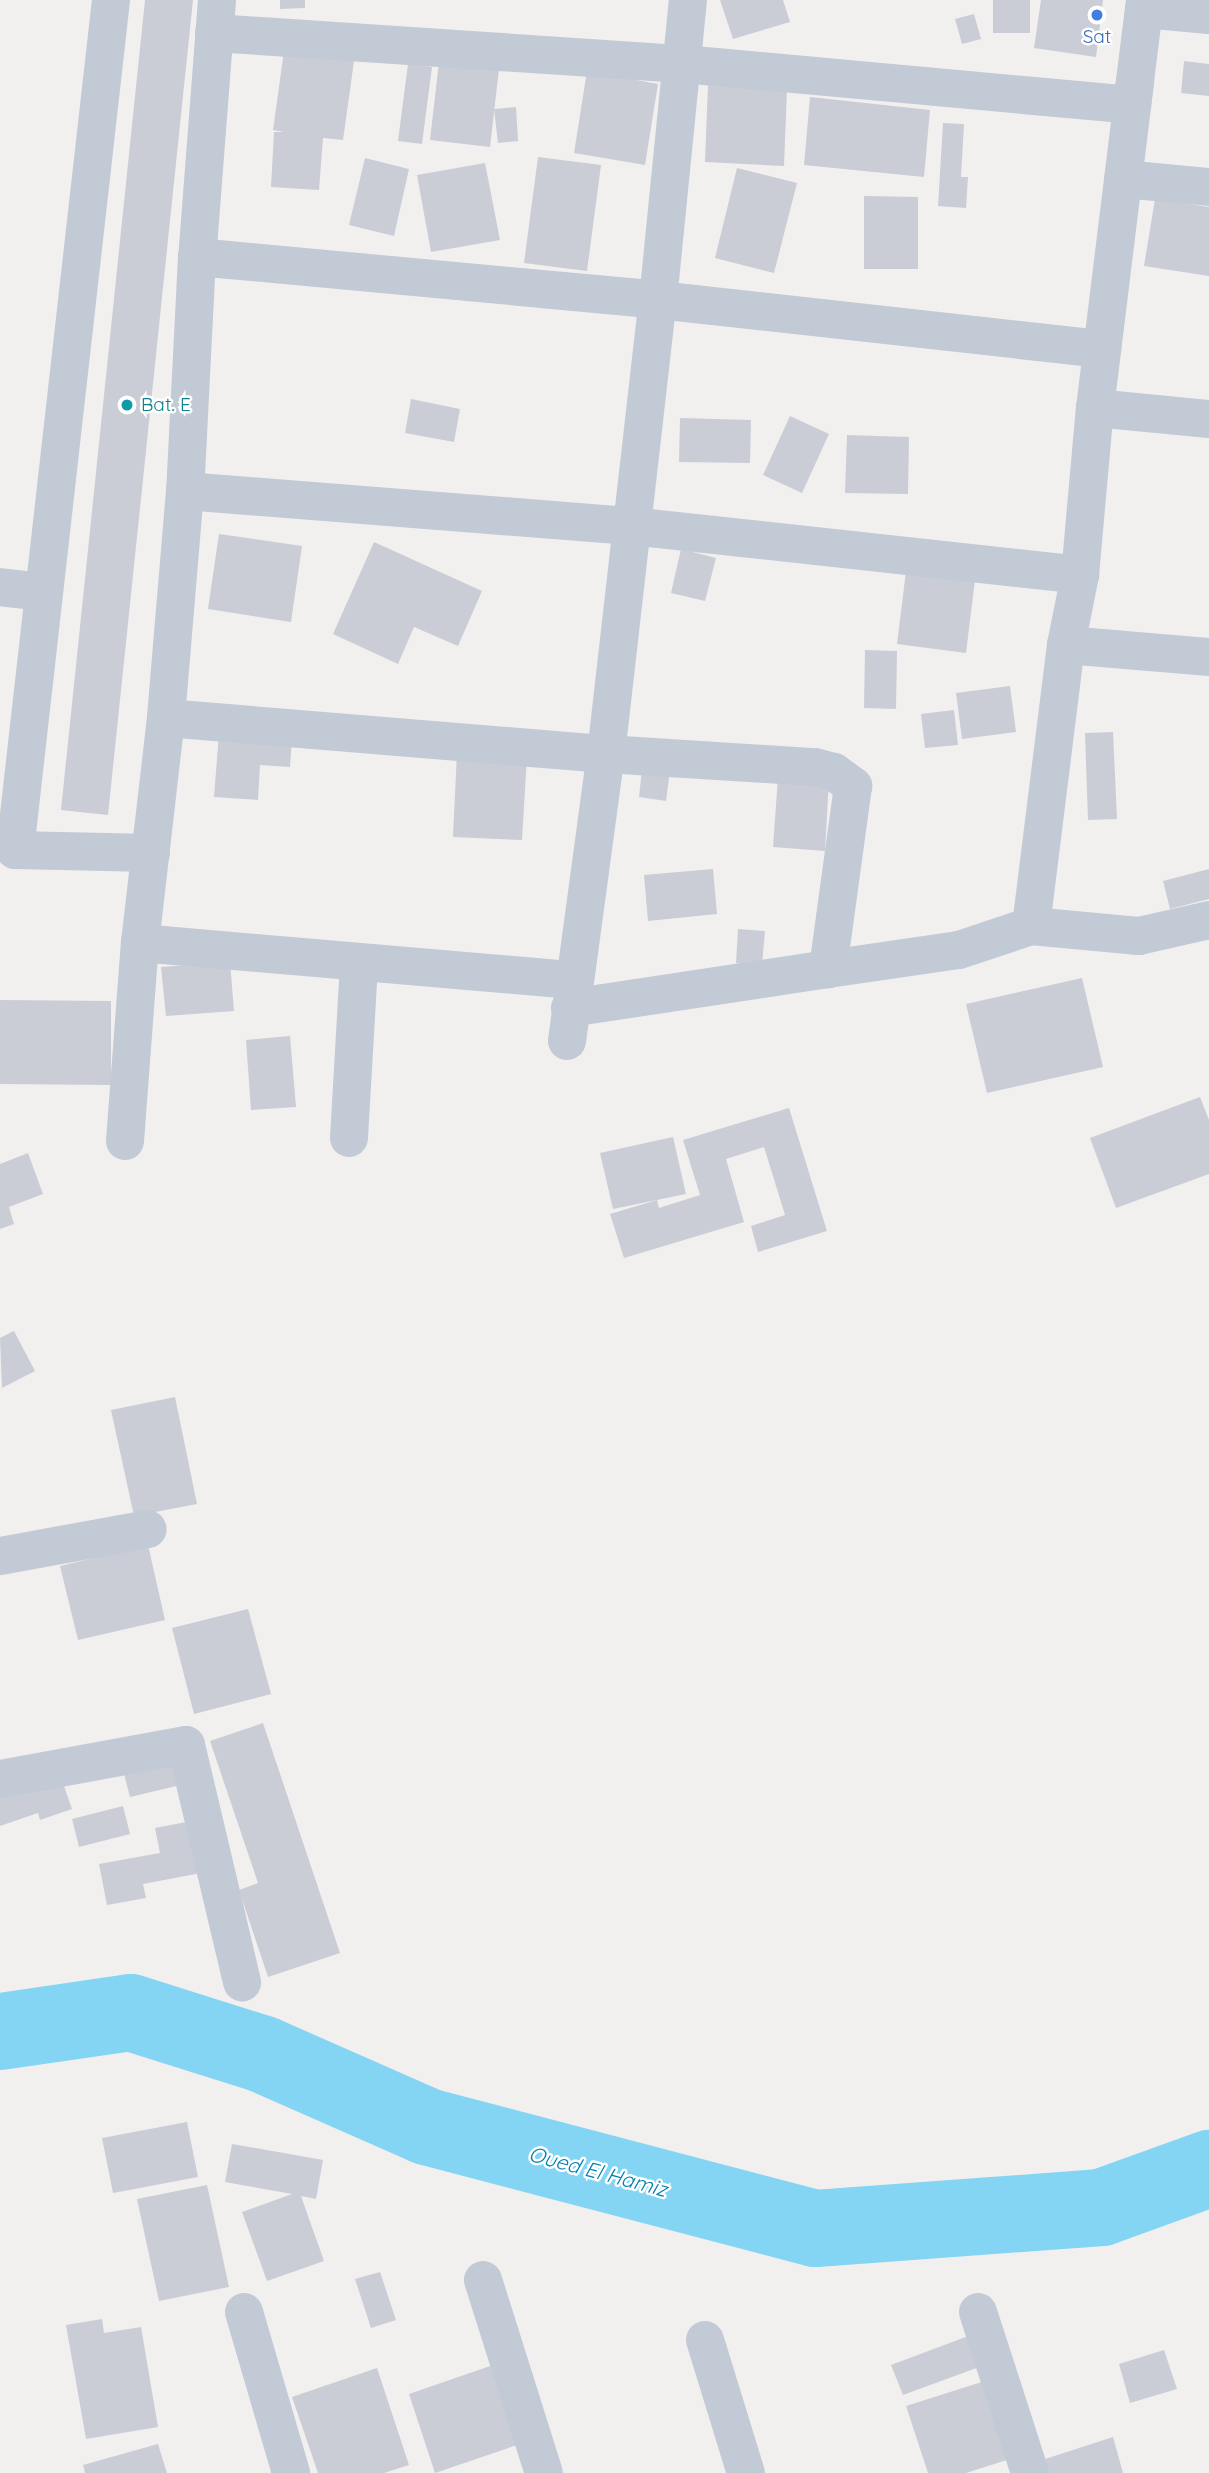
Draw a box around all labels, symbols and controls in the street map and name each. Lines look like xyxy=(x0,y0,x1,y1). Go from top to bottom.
marker: Sat xyxy=(1089,7,1105,23)
place label: Sat xyxy=(1083,26,1111,48)
place label: Bat. E xyxy=(141,394,191,416)
marker: Bat. E xyxy=(119,397,135,413)
water label: Oued El Hamiz xyxy=(526,2140,670,2202)

